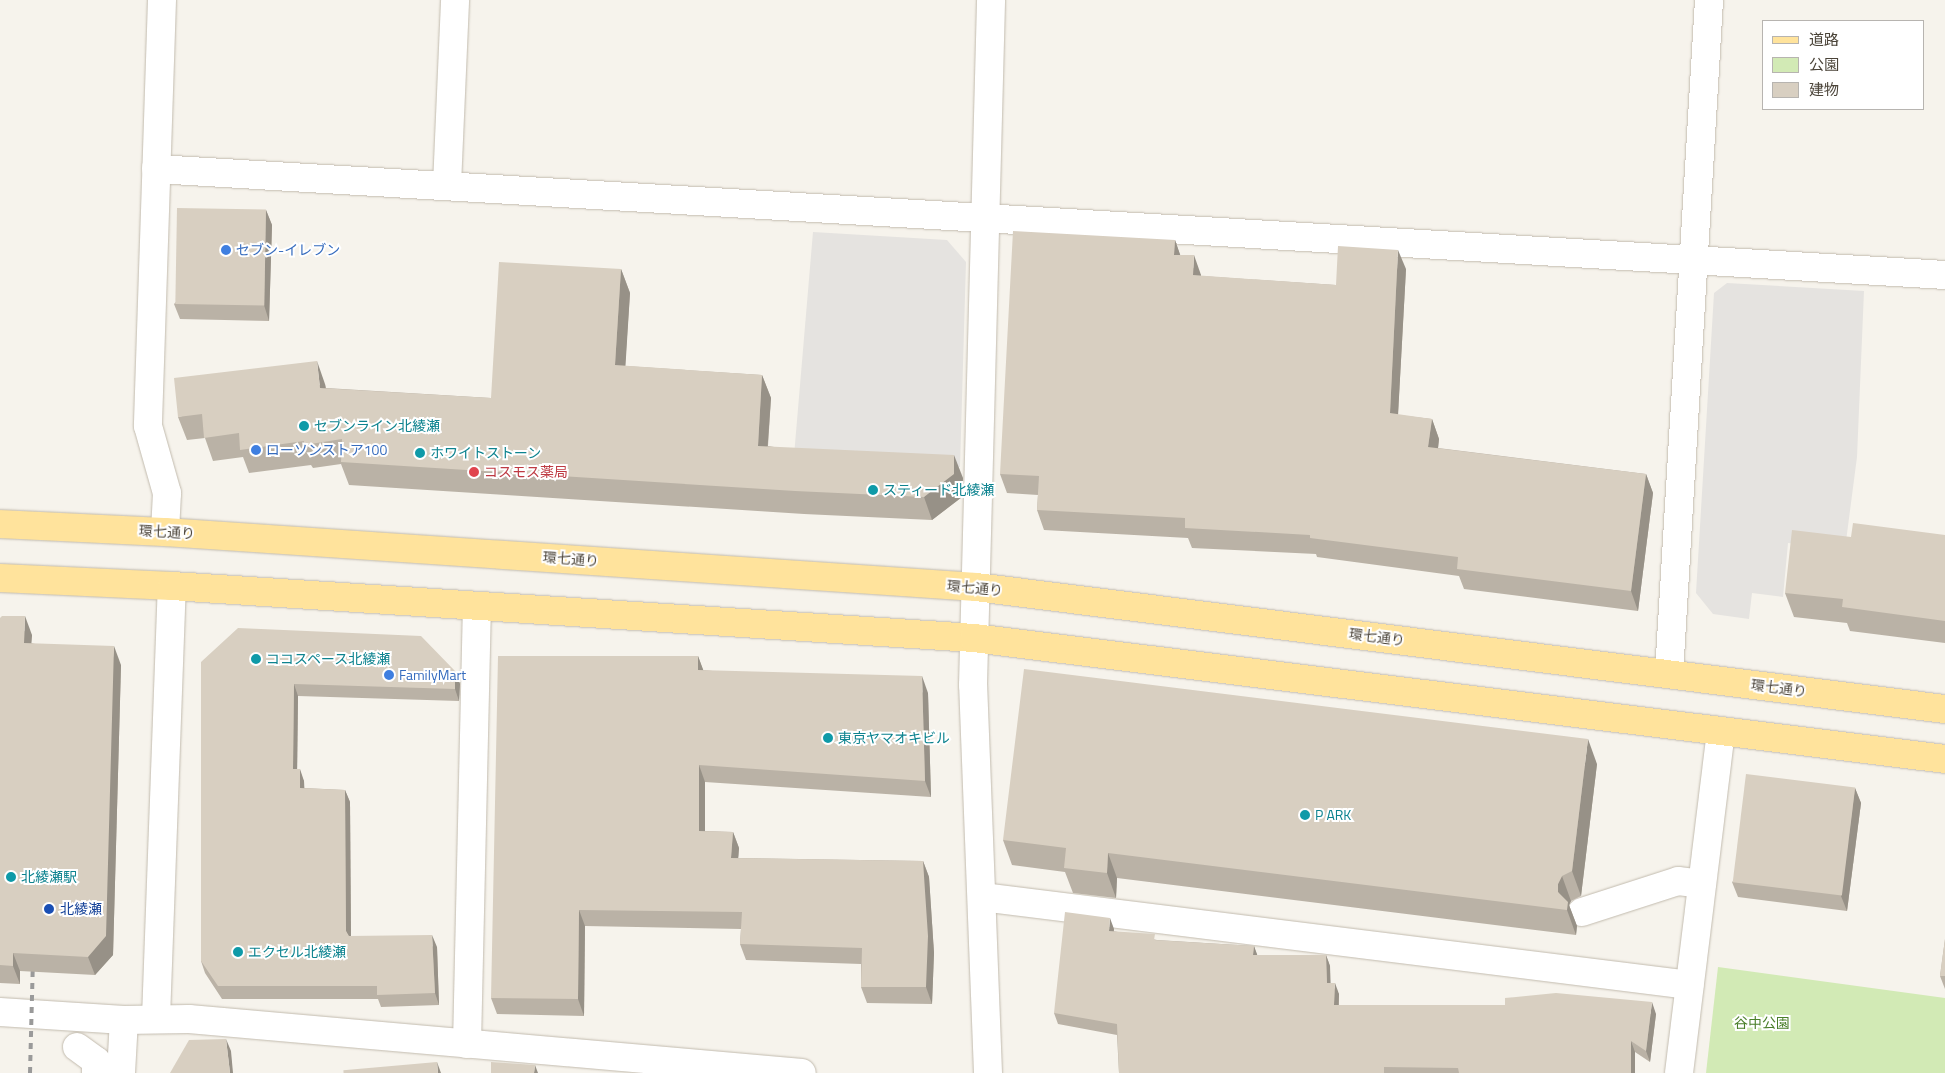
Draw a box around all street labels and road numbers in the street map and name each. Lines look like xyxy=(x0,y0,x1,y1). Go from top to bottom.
street label: 環七通り xyxy=(139,522,195,542)
street label: 環七通り xyxy=(542,549,600,569)
street label: 環七通り xyxy=(946,577,1004,599)
street label: 環七通り xyxy=(1348,625,1406,649)
street label: 環七通り xyxy=(1750,676,1808,700)

